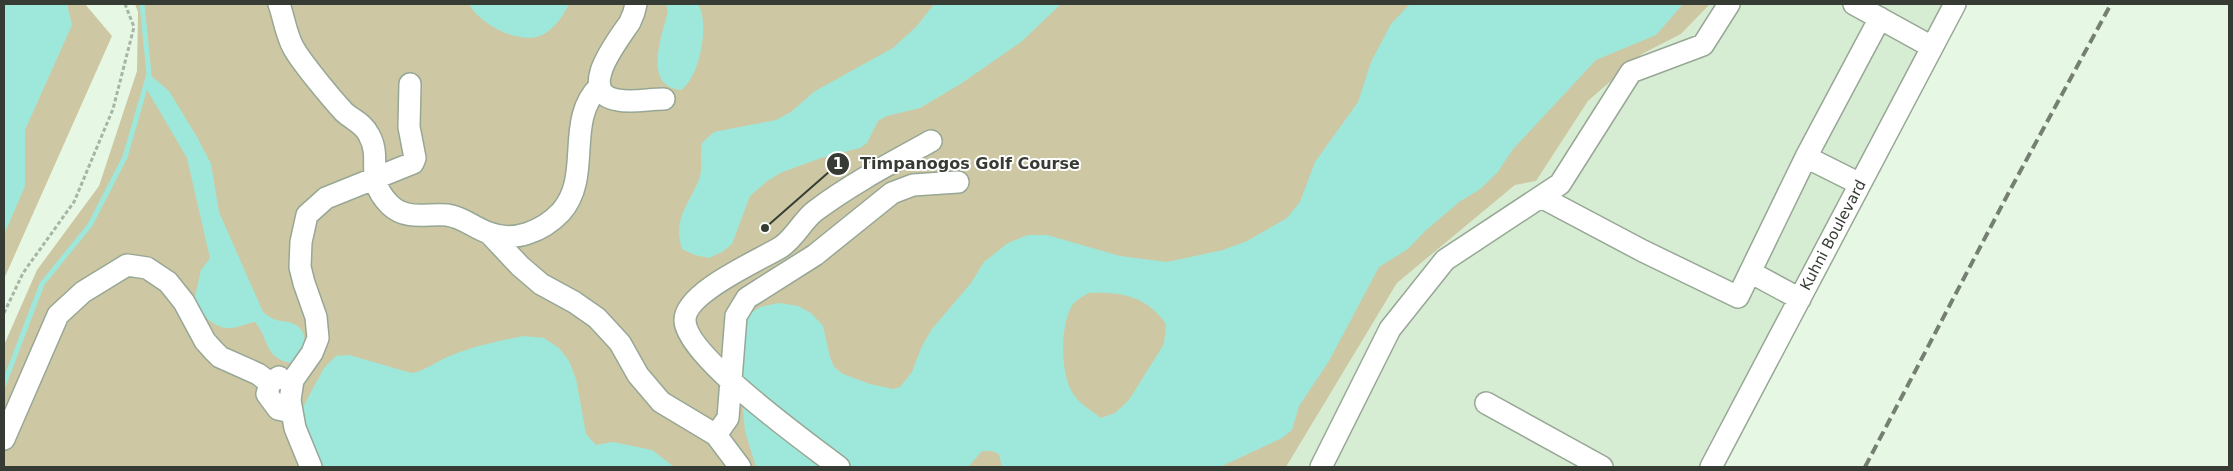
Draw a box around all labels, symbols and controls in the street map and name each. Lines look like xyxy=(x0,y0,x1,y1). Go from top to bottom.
callout: Timpanogos Golf Course xyxy=(825,148,1090,179)
text: Timpanogos Golf Course xyxy=(860,154,1080,173)
text: 1 xyxy=(833,155,843,173)
street label: Kuhni Boulevard xyxy=(1796,177,1870,293)

